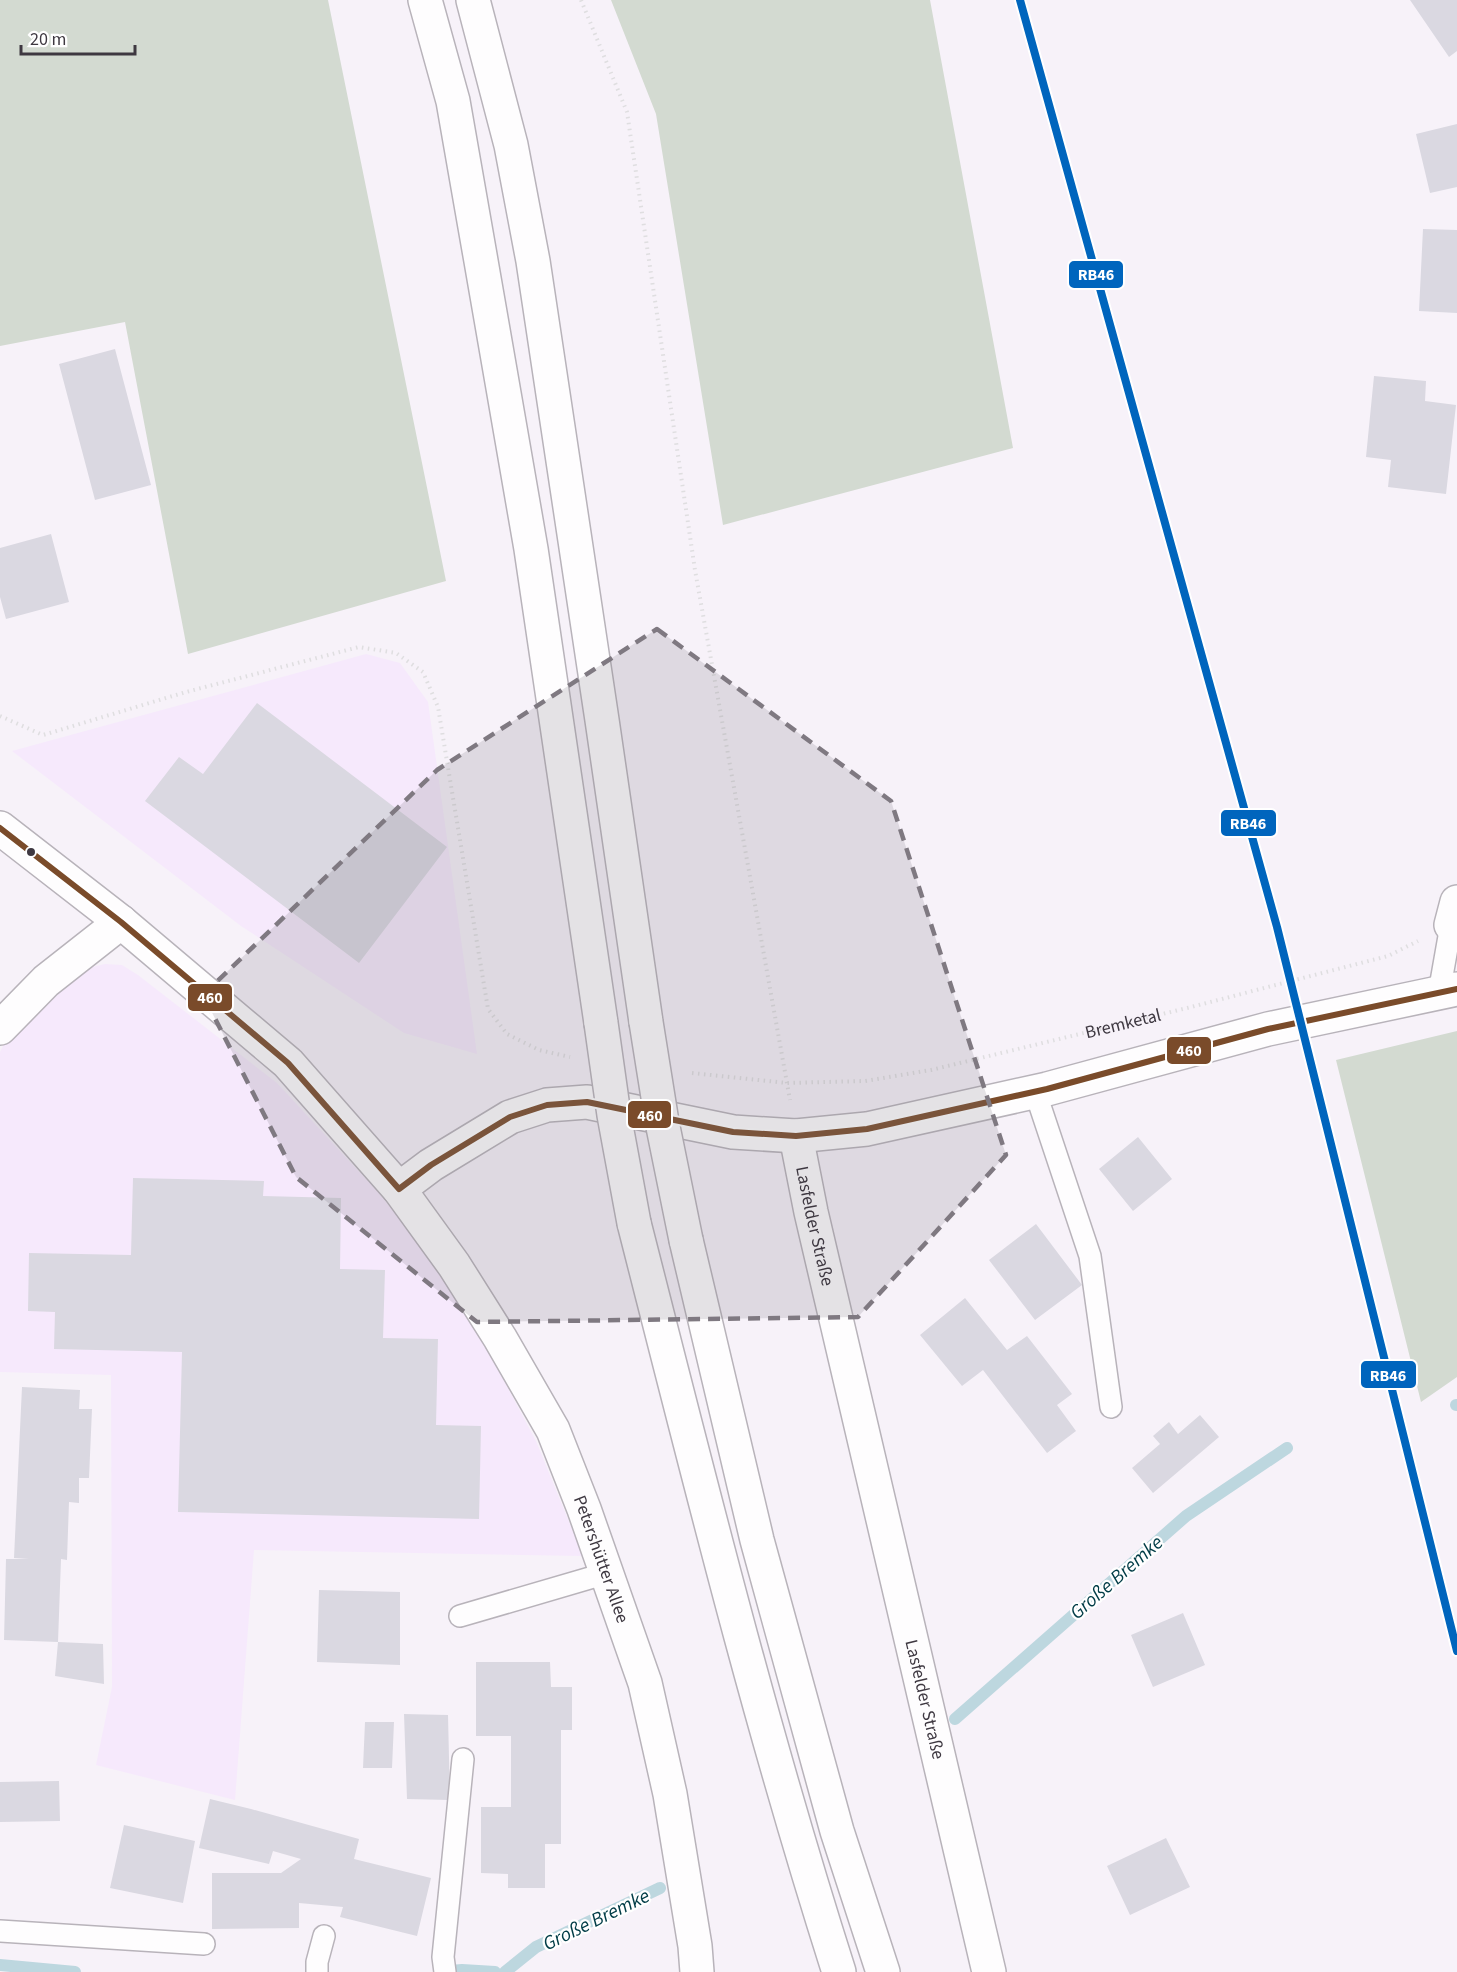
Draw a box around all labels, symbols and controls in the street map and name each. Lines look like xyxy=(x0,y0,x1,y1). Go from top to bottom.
scale bar xyxy=(21,18,135,56)
text: 20 m xyxy=(30,27,66,52)
line badge: RB46 xyxy=(1068,260,1124,289)
text: RB46 xyxy=(1078,264,1114,286)
line badge: RB46 xyxy=(1220,809,1277,837)
text: RB46 xyxy=(1230,813,1266,835)
unlabelled marker xyxy=(25,846,37,858)
line badge: 460 xyxy=(187,983,233,1012)
text: 460 xyxy=(197,987,223,1009)
street label: Bremketal xyxy=(1083,1003,1164,1045)
line badge: 460 xyxy=(1166,1036,1212,1065)
text: 460 xyxy=(1176,1040,1202,1062)
line badge: 460 xyxy=(627,1100,672,1129)
text: 460 xyxy=(637,1105,663,1127)
street label: Lasfelder Straße xyxy=(789,1164,840,1289)
line badge: RB46 xyxy=(1360,1360,1417,1389)
text: RB46 xyxy=(1370,1365,1406,1387)
street label: Petershütter Allee xyxy=(567,1492,635,1627)
water label: Große Bremke xyxy=(1064,1529,1170,1626)
street label: Lasfelder Straße xyxy=(899,1637,951,1762)
water label: Große Bremke xyxy=(538,1882,655,1958)

